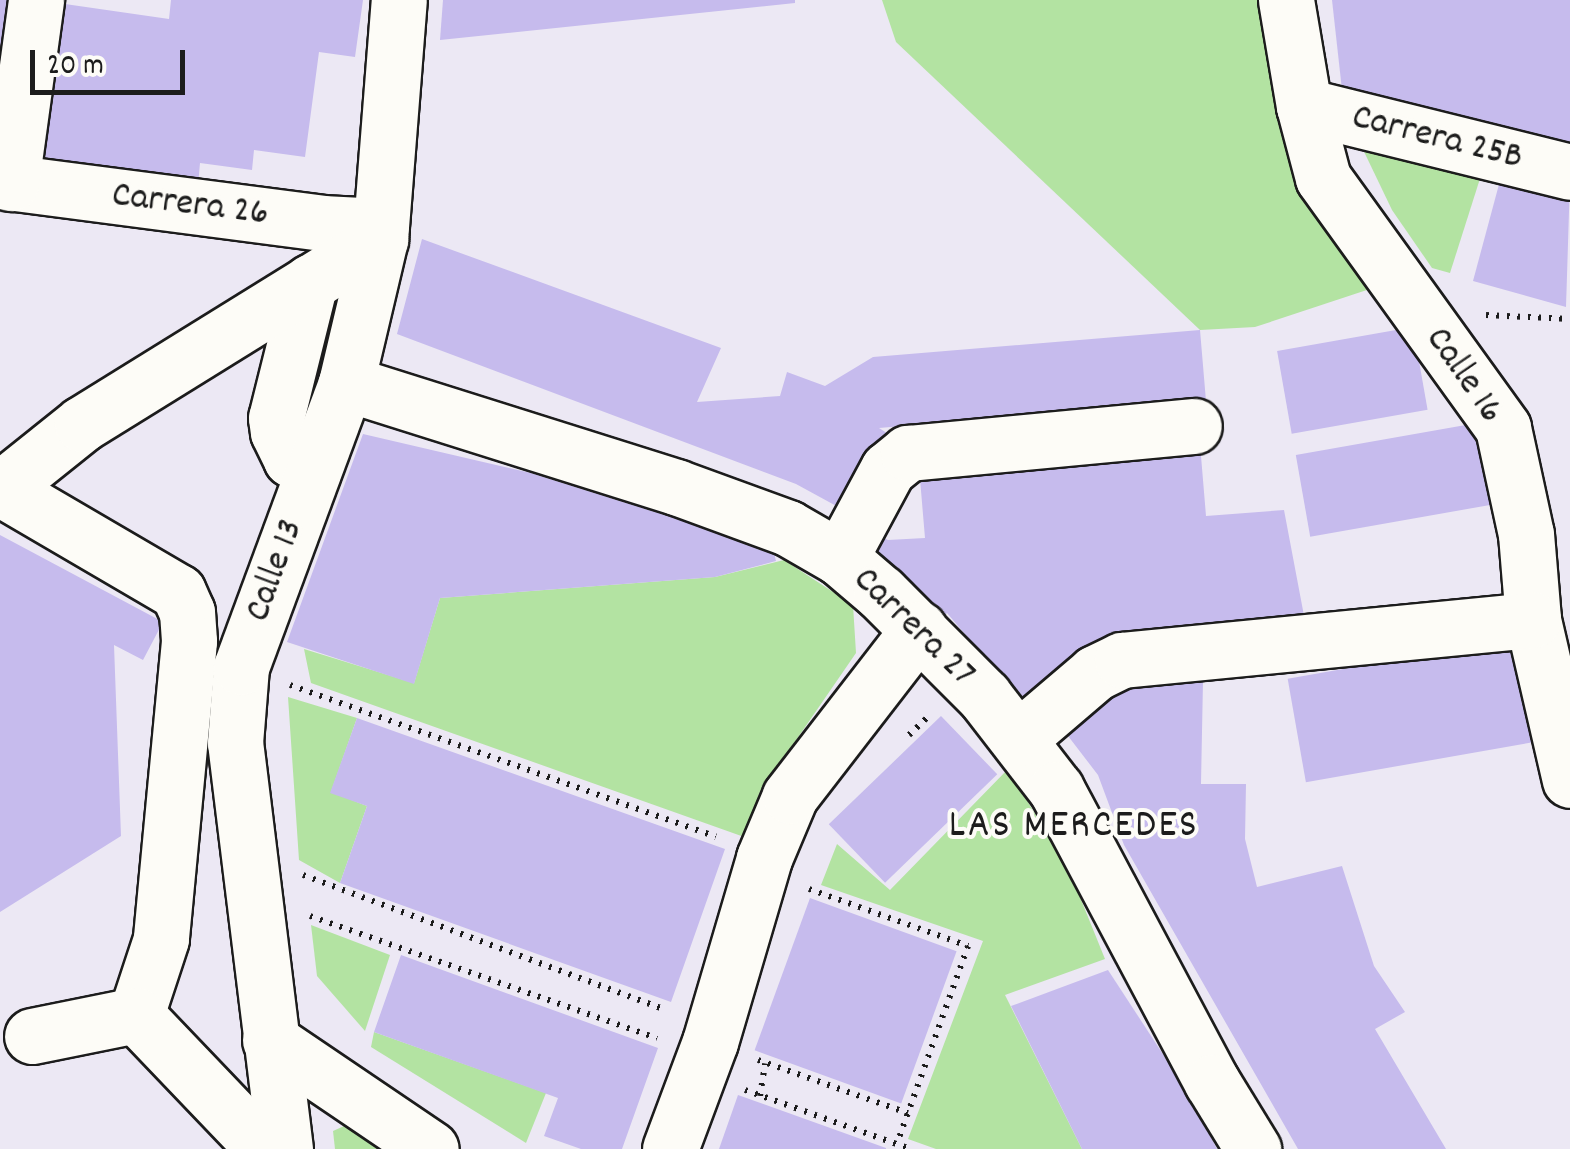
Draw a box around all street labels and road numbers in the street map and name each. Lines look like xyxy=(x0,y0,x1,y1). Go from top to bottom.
street label: Carrera 25B xyxy=(1347,96,1527,182)
street label: Carrera 26 xyxy=(109,174,271,238)
street label: Calle 16 xyxy=(1414,319,1512,433)
street label: Calle 13 xyxy=(237,514,315,628)
street label: Carrera 27 xyxy=(842,558,984,698)

